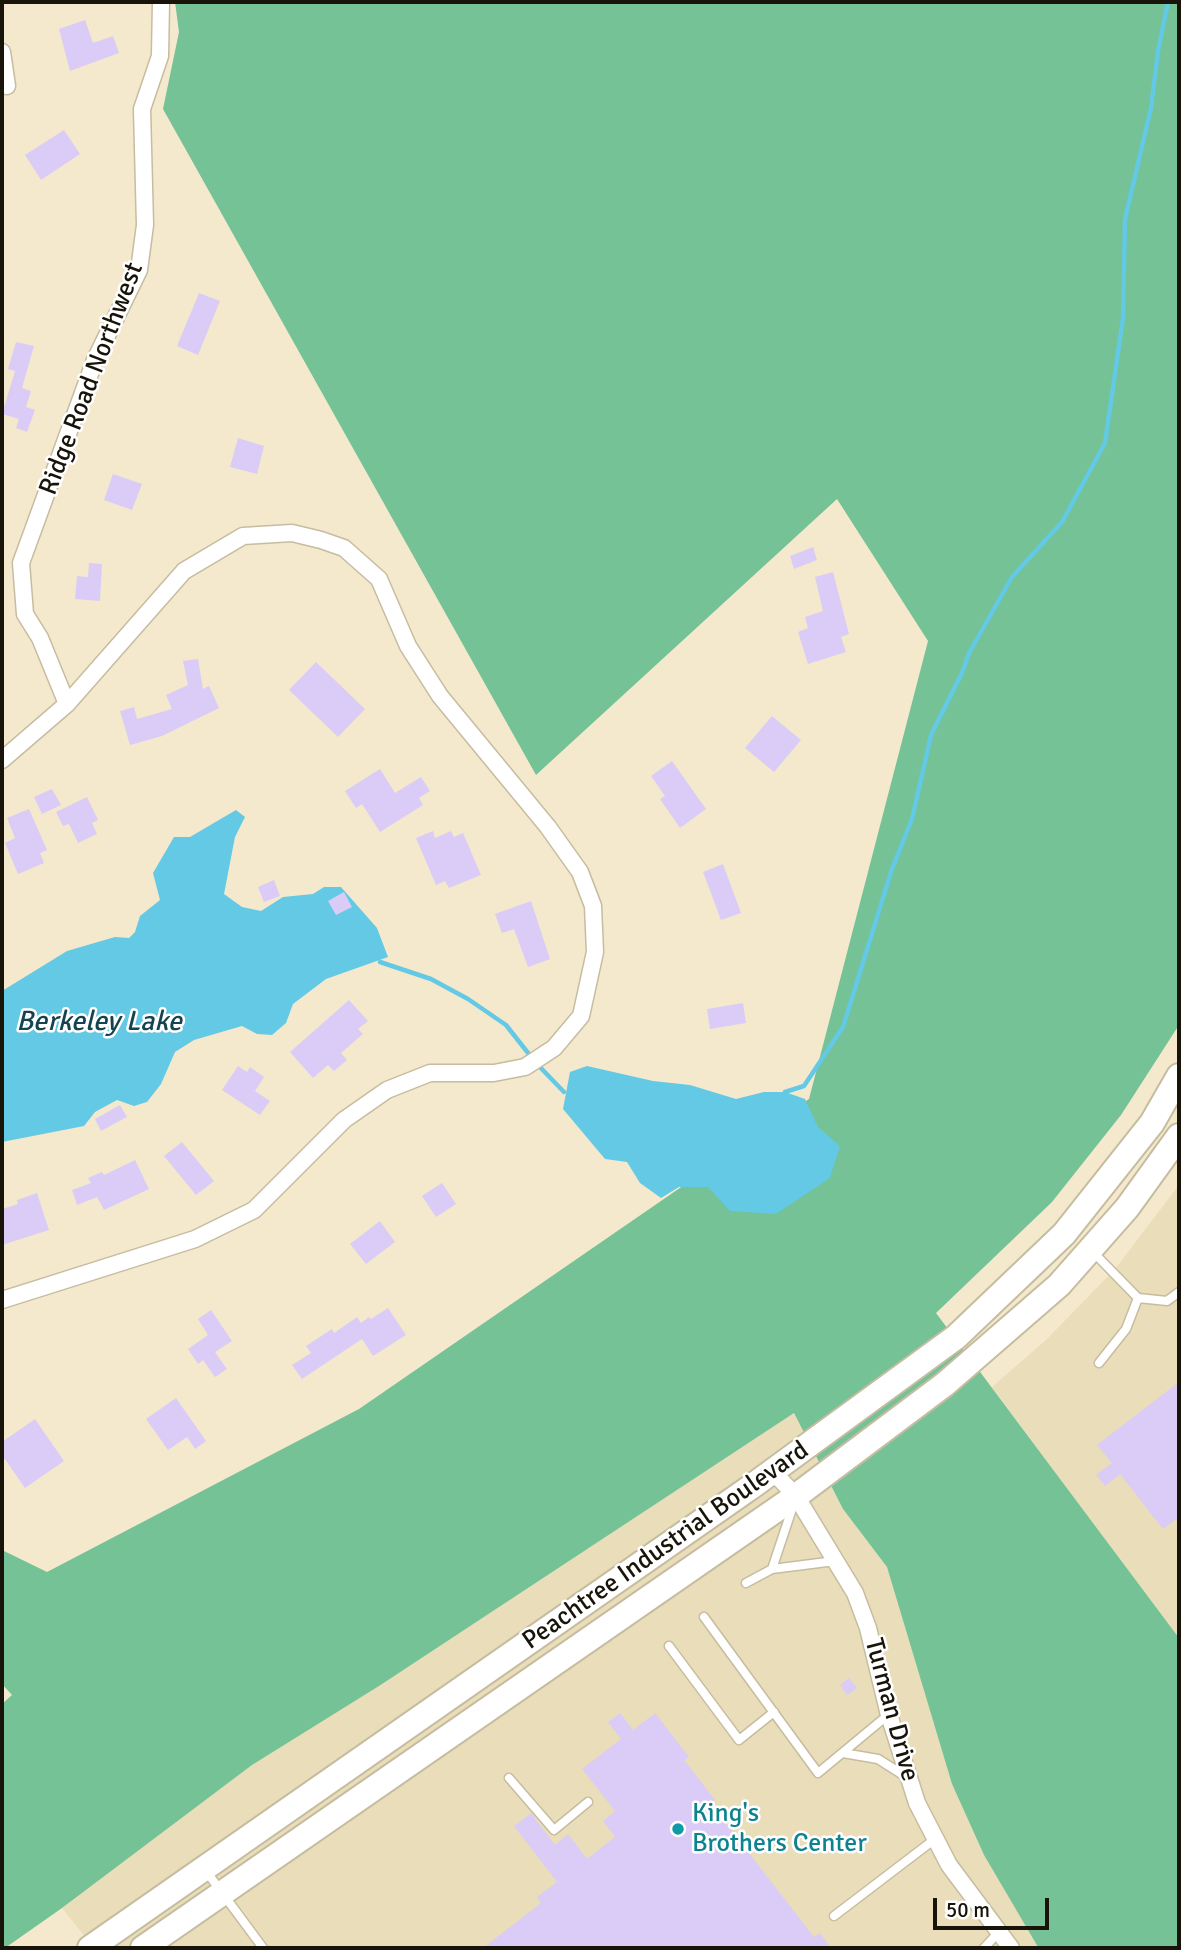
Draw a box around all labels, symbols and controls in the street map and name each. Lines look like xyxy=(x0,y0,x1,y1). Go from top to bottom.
street label: Ridge Road Northwest xyxy=(33,258,151,500)
water label: Berkeley Lake xyxy=(16,1006,182,1040)
street label: Peachtree Industrial Boulevard xyxy=(517,1435,815,1657)
street label: Turman Drive xyxy=(857,1635,925,1785)
place label: King's Brothers Center xyxy=(692,1798,867,1860)
marker: King's Brothers Center xyxy=(670,1821,686,1837)
scale bar xyxy=(936,1884,1052,1928)
text: 50 m xyxy=(946,1897,990,1923)

